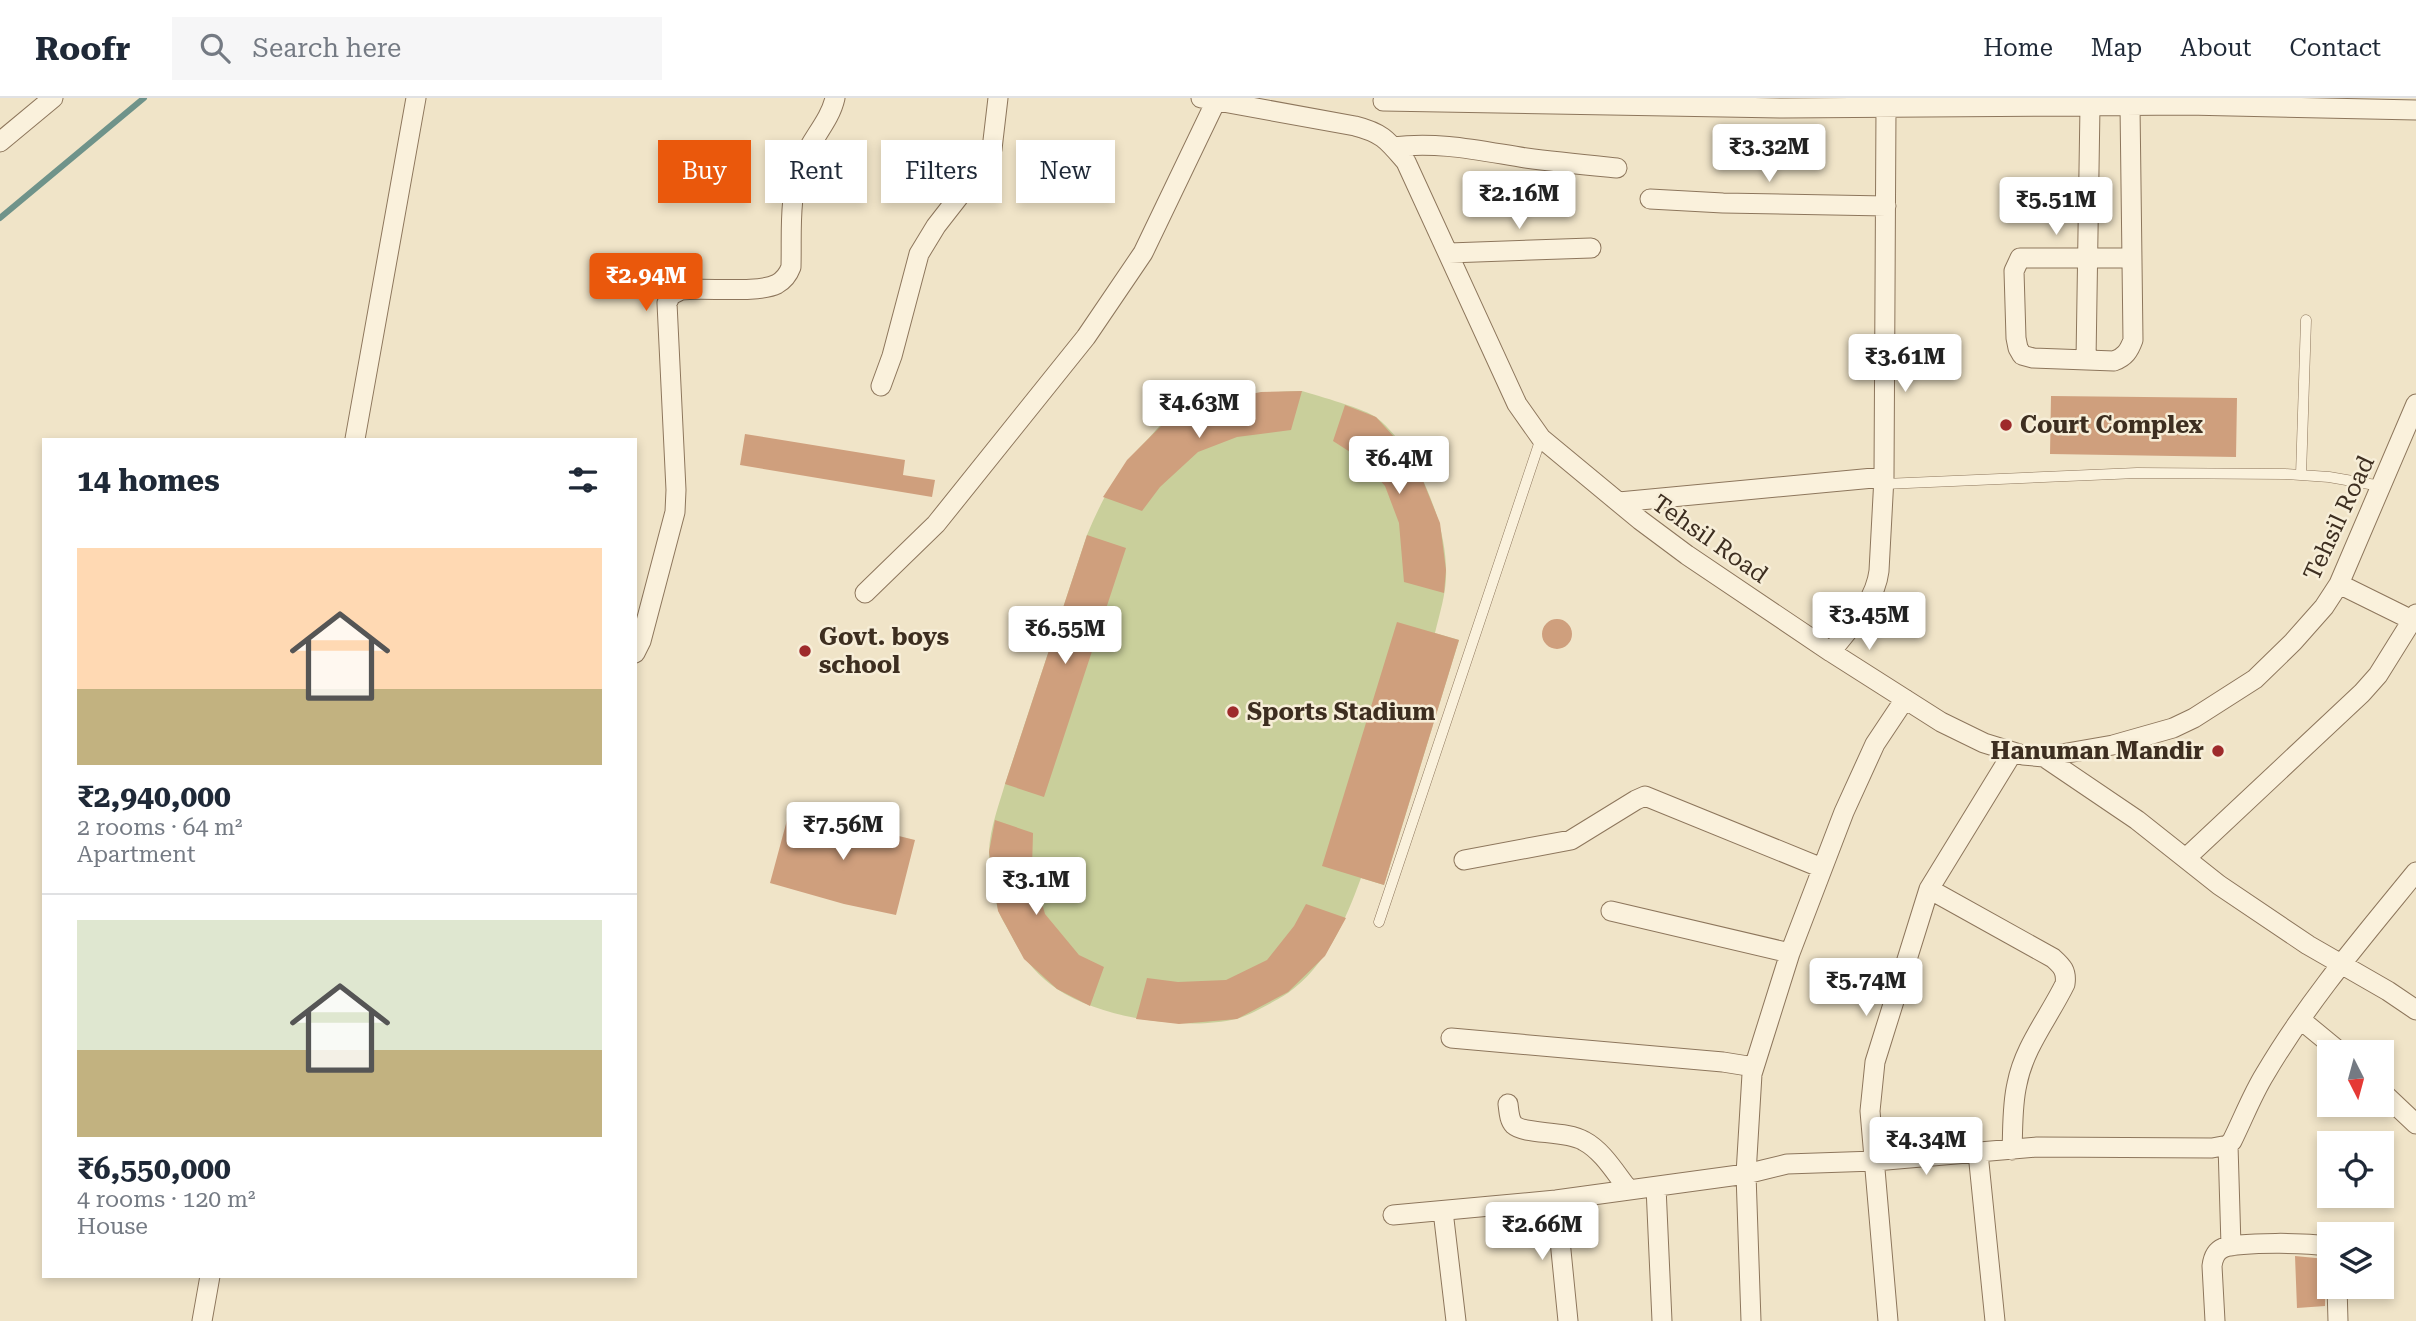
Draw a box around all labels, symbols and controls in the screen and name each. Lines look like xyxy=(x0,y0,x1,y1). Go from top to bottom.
search box xyxy=(172,17,662,80)
text: Roofr xyxy=(35,29,130,68)
icon: search xyxy=(196,29,234,67)
text: Search here xyxy=(252,33,401,63)
text: Home xyxy=(1983,34,2053,62)
text: Map xyxy=(2091,34,2142,62)
text: About xyxy=(2180,34,2251,62)
text: Contact xyxy=(2289,34,2381,62)
pin: ₹3.32M xyxy=(1712,125,1826,184)
text: ₹3.32M xyxy=(1729,133,1809,160)
chip: Buy xyxy=(658,140,751,203)
chip: Rent xyxy=(765,140,867,203)
chip: Filters xyxy=(881,140,1002,203)
chip: New xyxy=(1016,140,1115,203)
pin: ₹2.16M xyxy=(1462,172,1576,231)
pin: ₹5.51M xyxy=(1999,178,2113,237)
text: ₹2.16M xyxy=(1479,180,1559,207)
text: ₹5.51M xyxy=(2016,186,2096,213)
pin: ₹2.94M xyxy=(589,254,703,313)
text: ₹2.94M xyxy=(606,262,686,289)
pin: ₹3.61M xyxy=(1848,334,1962,394)
text: ₹3.61M xyxy=(1865,343,1945,370)
pin: ₹4.63M xyxy=(1142,380,1256,440)
text: ₹4.63M xyxy=(1159,389,1239,416)
place label: Court Complex xyxy=(2020,411,2203,439)
marker: Court Complex xyxy=(1998,417,2014,433)
pin: ₹6.4M xyxy=(1350,436,1448,496)
text: ₹6.4M xyxy=(1365,445,1433,472)
street label: Tehsil Road xyxy=(2298,451,2380,585)
icon: filters xyxy=(564,461,602,499)
text: 14 homes xyxy=(77,463,220,498)
street label: Tehsil Road xyxy=(1647,489,1773,589)
pin: ₹3.45M xyxy=(1812,592,1926,652)
icon: home xyxy=(277,593,403,719)
text: ₹3.45M xyxy=(1829,601,1909,628)
pin: ₹6.55M xyxy=(1008,606,1122,666)
text: ₹6.55M xyxy=(1025,615,1105,642)
place label: Govt. boys school xyxy=(819,623,949,679)
marker: Govt. boys school xyxy=(797,643,813,659)
place label: Sports Stadium xyxy=(1247,698,1435,726)
marker: Sports Stadium xyxy=(1225,704,1241,720)
place label: Hanuman Mandir xyxy=(1991,737,2204,765)
marker: Hanuman Mandir xyxy=(2210,743,2226,759)
text: ₹2,940,000 xyxy=(77,779,231,814)
pin: ₹7.56M xyxy=(786,802,900,862)
text: ₹7.56M xyxy=(803,811,883,838)
text: 2 rooms · 64 m² xyxy=(77,814,243,841)
text: Apartment xyxy=(77,841,196,868)
pin: ₹3.1M xyxy=(987,858,1085,917)
text: ₹3.1M xyxy=(1002,866,1070,893)
pin: ₹5.74M xyxy=(1809,958,1923,1018)
icon: home xyxy=(277,965,403,1091)
text: ₹5.74M xyxy=(1826,967,1906,994)
north arrow xyxy=(2317,1040,2394,1116)
map controls xyxy=(2317,1040,2394,1299)
pin: ₹4.34M xyxy=(1869,1118,1983,1177)
text: ₹4.34M xyxy=(1886,1126,1966,1153)
button: locate xyxy=(2317,1131,2394,1208)
text: ₹6,550,000 xyxy=(77,1151,231,1186)
text: 4 rooms · 120 m² xyxy=(77,1186,255,1213)
pin: ₹2.66M xyxy=(1485,1202,1599,1262)
text: ₹2.66M xyxy=(1502,1211,1582,1238)
text: House xyxy=(77,1213,148,1240)
button: layers xyxy=(2317,1222,2394,1299)

